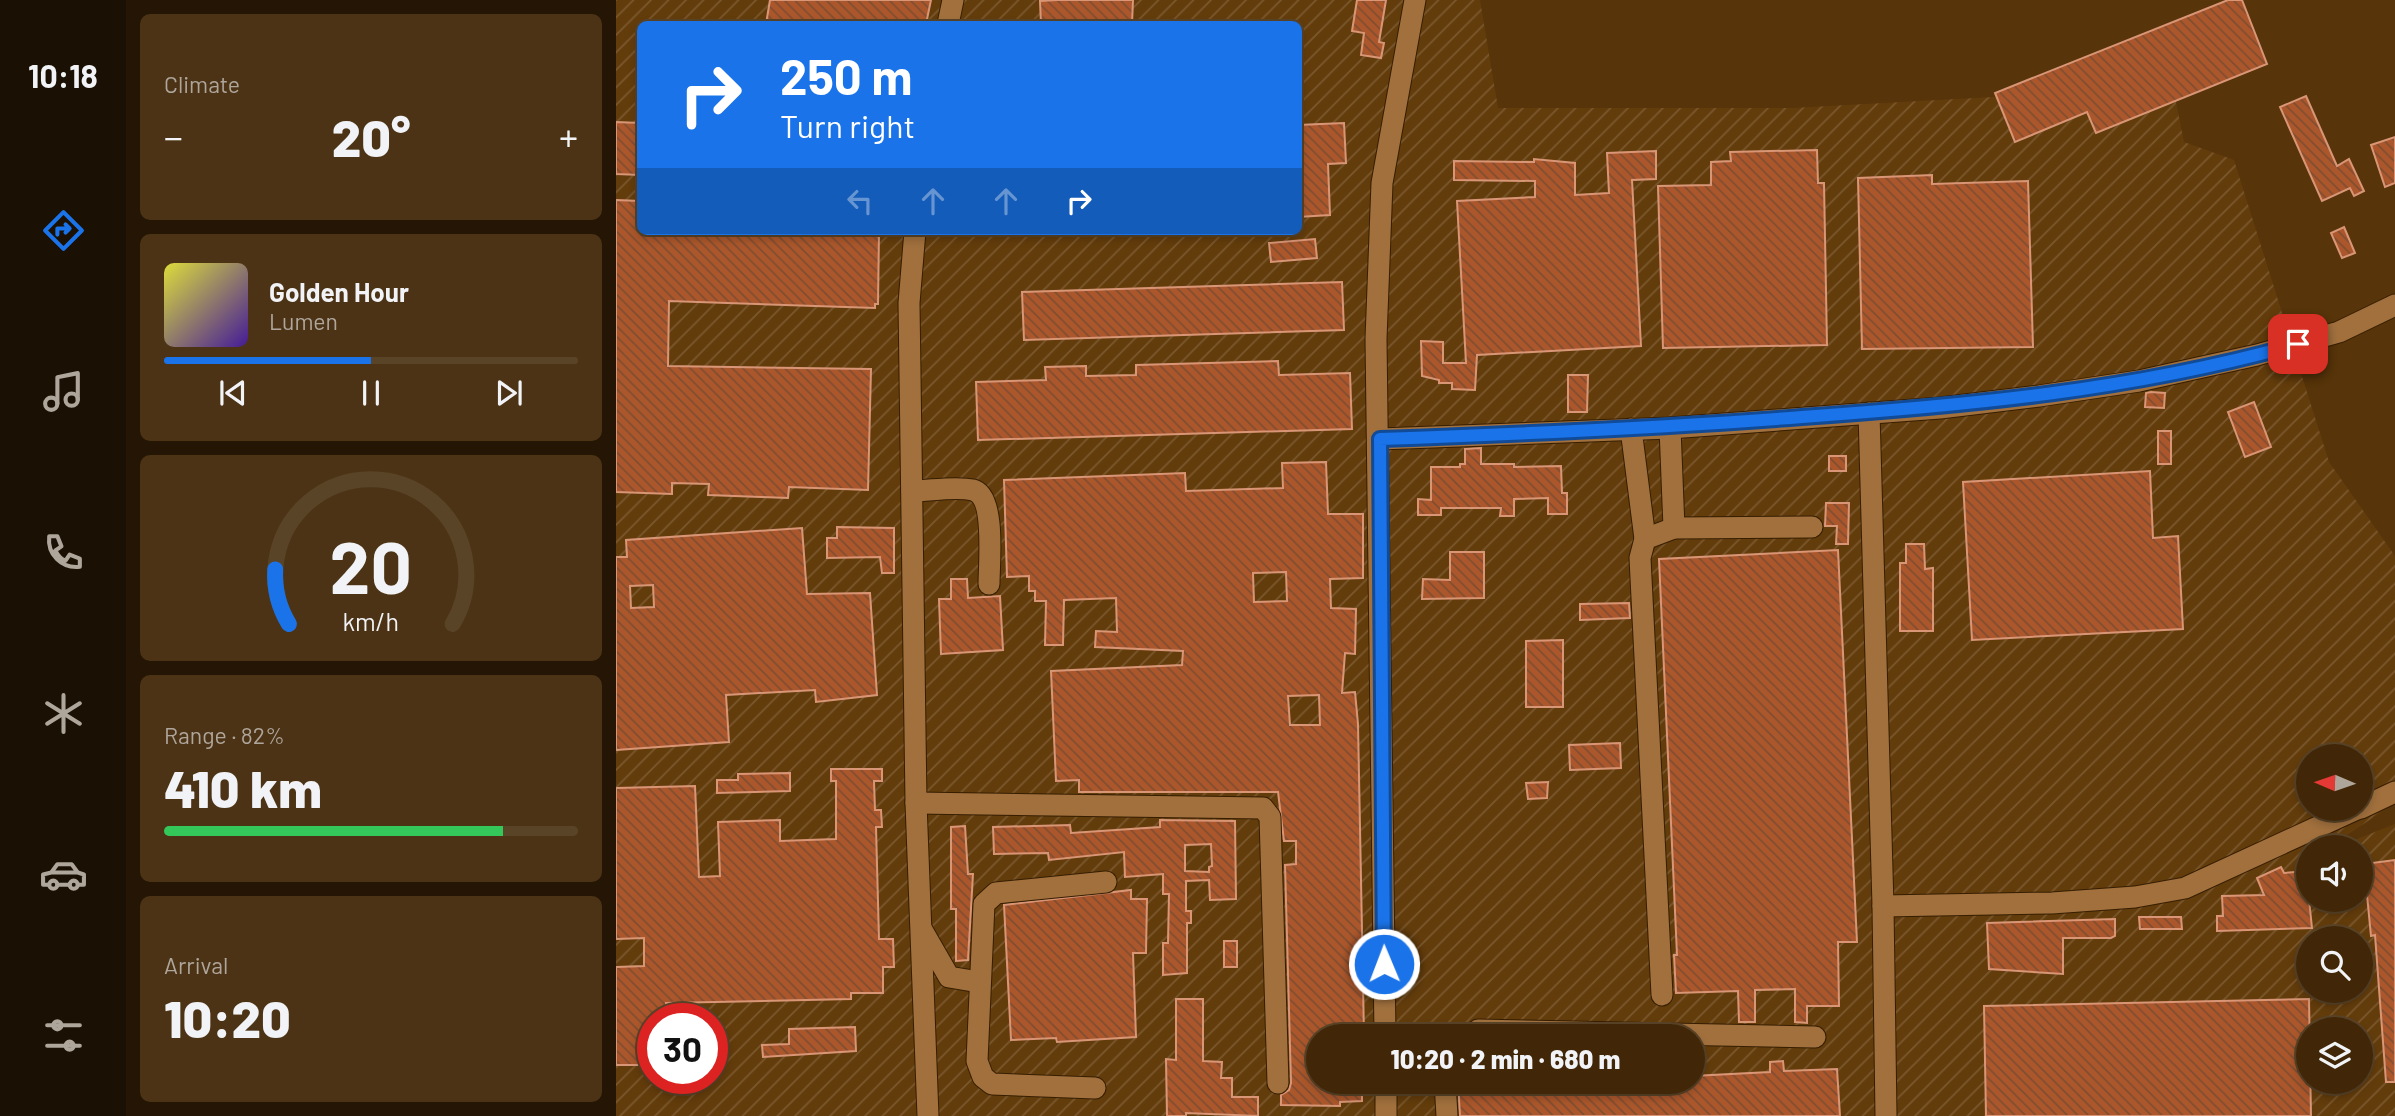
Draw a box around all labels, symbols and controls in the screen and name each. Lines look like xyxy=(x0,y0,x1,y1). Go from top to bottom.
text: 250 m xyxy=(780,46,913,105)
icon: right xyxy=(665,49,756,140)
text: 10:18 xyxy=(28,56,98,94)
text: Climate xyxy=(164,70,240,98)
text: 20° xyxy=(332,105,410,167)
text: Turn right xyxy=(780,106,915,144)
text: − xyxy=(164,113,183,159)
text: + xyxy=(559,113,578,159)
icon: left xyxy=(841,182,879,220)
icon: ahead xyxy=(914,182,952,220)
icon: ahead xyxy=(987,182,1025,220)
icon: right xyxy=(1060,182,1098,220)
icon: directions xyxy=(39,206,88,255)
text: Golden Hour xyxy=(269,276,409,307)
text: Lumen xyxy=(269,307,338,335)
pin xyxy=(2268,314,2328,374)
icon: arrive xyxy=(2279,325,2317,363)
icon: music xyxy=(39,367,88,416)
icon: previous xyxy=(214,374,252,412)
icon: pause xyxy=(352,374,390,412)
icon: next xyxy=(490,374,528,412)
text: 20 xyxy=(330,521,412,609)
icon: phone xyxy=(39,528,88,577)
text: km/h xyxy=(343,606,399,636)
icon: climate xyxy=(39,689,88,738)
text: Range · 82% xyxy=(164,721,285,749)
north arrow xyxy=(2296,744,2373,821)
map controls xyxy=(2296,744,2373,1094)
text: 410 km xyxy=(164,756,322,818)
button: sound xyxy=(2296,835,2373,912)
icon: car xyxy=(39,850,88,899)
button: search xyxy=(2296,926,2373,1003)
position arrow xyxy=(1347,927,1421,1001)
text: Arrival xyxy=(164,951,228,979)
text: 10:20 xyxy=(164,986,291,1048)
speed limit sign: 30 xyxy=(637,1003,728,1094)
icon: filters xyxy=(39,1011,88,1060)
button: layers xyxy=(2296,1017,2373,1094)
text: 10:20 · 2 min · 680 m xyxy=(1391,1043,1620,1074)

